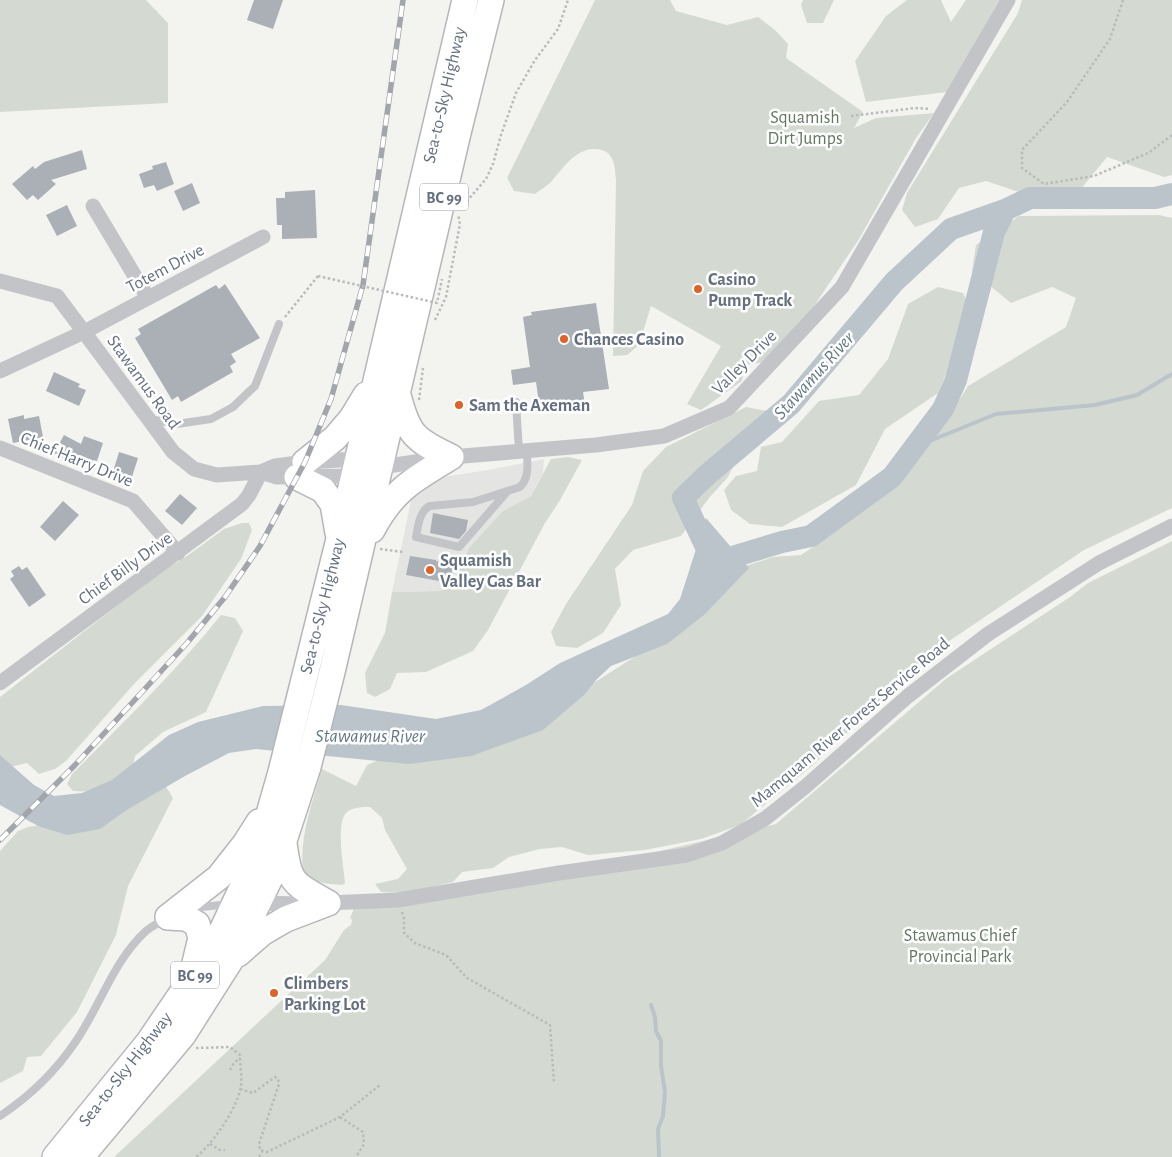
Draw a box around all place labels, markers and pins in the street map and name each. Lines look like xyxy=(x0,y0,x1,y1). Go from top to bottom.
place label: Casino Pump Track xyxy=(708,271,792,310)
marker: Casino Pump Track xyxy=(692,283,704,295)
place label: Chances Casino xyxy=(574,331,684,349)
marker: Chances Casino xyxy=(558,333,570,345)
place label: Sam the Axeman xyxy=(469,397,590,415)
marker: Sam the Axeman xyxy=(453,399,465,411)
place label: Squamish Valley Gas Bar xyxy=(440,552,542,591)
marker: Squamish Valley Gas Bar xyxy=(424,564,436,576)
place label: Climbers Parking Lot xyxy=(284,975,366,1014)
marker: Climbers Parking Lot xyxy=(268,987,280,999)

